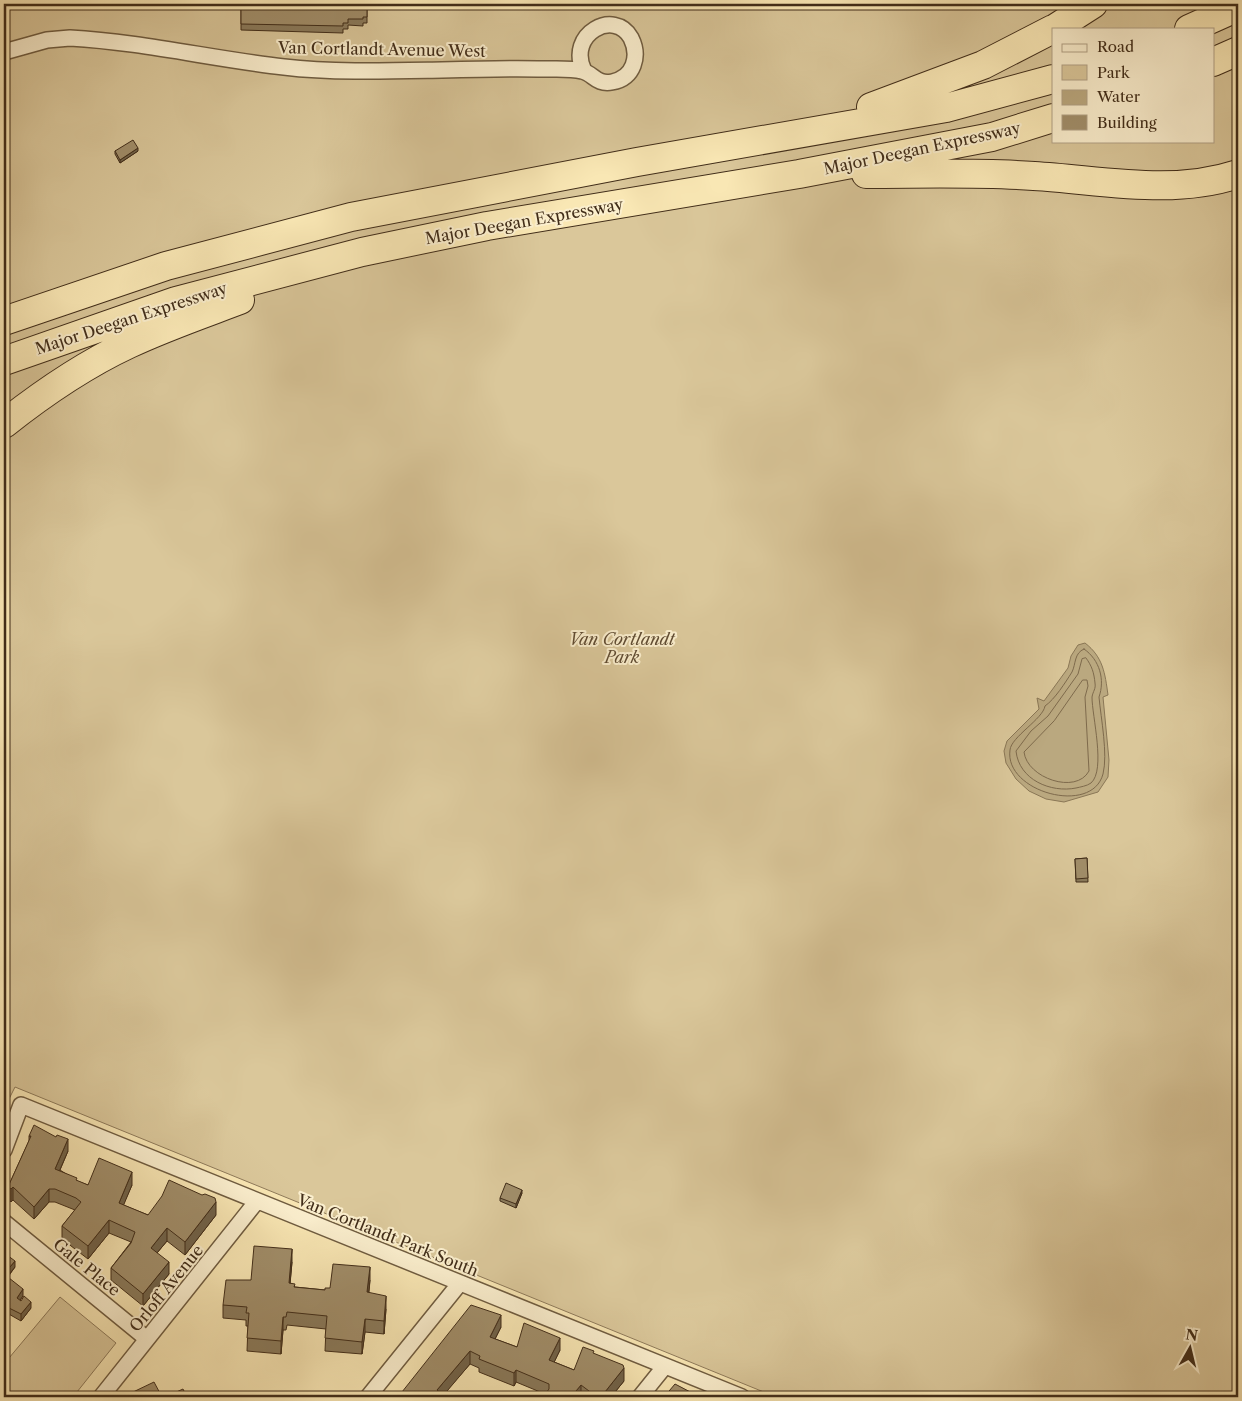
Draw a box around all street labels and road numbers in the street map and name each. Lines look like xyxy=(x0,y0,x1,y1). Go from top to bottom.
street label: Van Cortlandt Avenue West xyxy=(277,37,486,61)
street label: Major Deegan Expressway xyxy=(822,117,1023,179)
street label: Major Deegan Expressway xyxy=(423,194,626,248)
street label: Major Deegan Expressway xyxy=(32,277,231,359)
street label: Van Cortlandt Park South xyxy=(293,1189,482,1281)
street label: Gale Place xyxy=(49,1234,125,1300)
street label: Orloff Avenue xyxy=(125,1240,207,1335)

